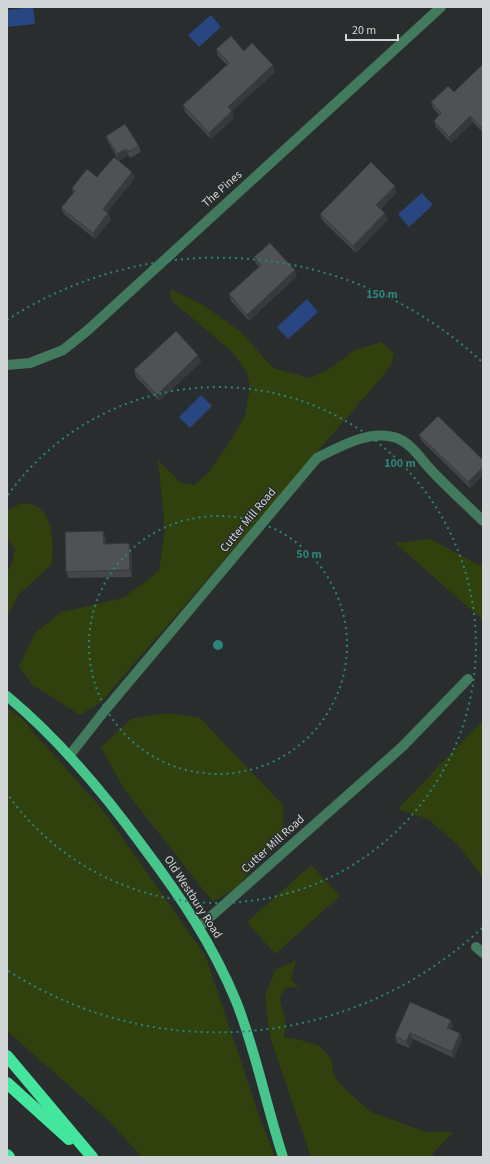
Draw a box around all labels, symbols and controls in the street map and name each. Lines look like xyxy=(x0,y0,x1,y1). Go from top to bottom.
scale bar xyxy=(346,16,398,42)
text: 20 m xyxy=(352,22,376,39)
street label: The Pines xyxy=(198,166,246,212)
text: 150 m xyxy=(366,286,398,303)
text: 100 m xyxy=(384,455,416,472)
street label: Cutter Mill Road xyxy=(216,484,280,556)
text: 50 m xyxy=(296,546,322,563)
centre of rings xyxy=(211,638,225,652)
street label: Cutter Mill Road xyxy=(238,811,308,877)
street label: Old Westbury Road xyxy=(160,852,226,942)

